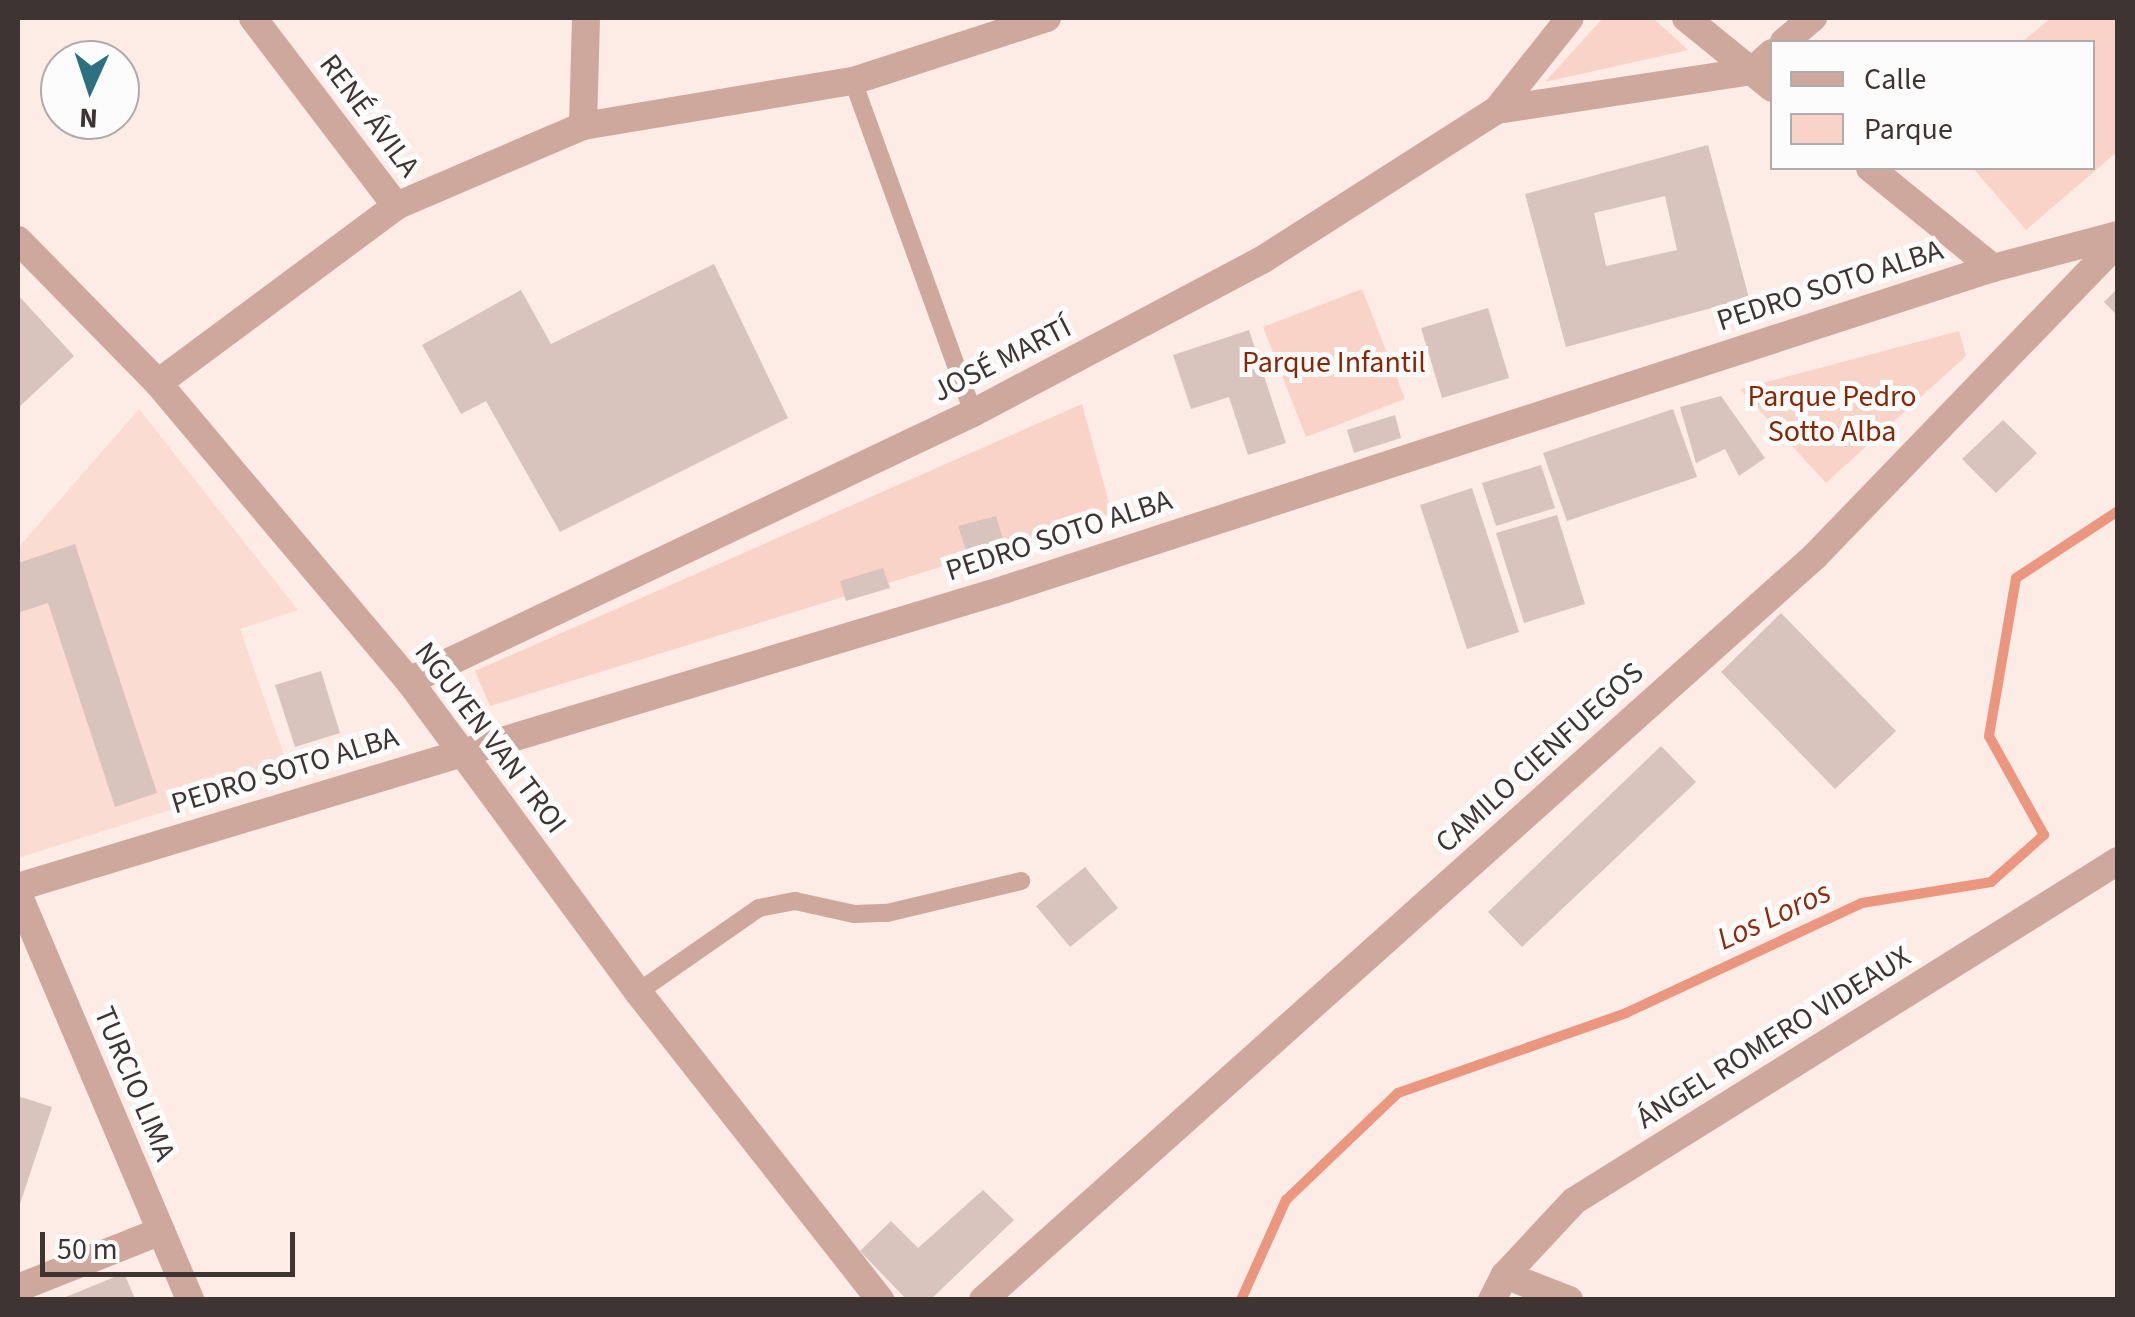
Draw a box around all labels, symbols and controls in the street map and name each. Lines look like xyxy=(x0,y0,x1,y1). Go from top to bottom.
north arrow xyxy=(40,40,140,140)
legend xyxy=(1770,40,2095,170)
street label: RENÉ ÁVILA xyxy=(311,48,427,184)
text: Calle xyxy=(1864,58,1926,101)
text: N xyxy=(78,98,99,138)
text: Parque xyxy=(1864,108,1953,151)
street label: PEDRO SOTO ALBA xyxy=(1712,232,1948,340)
street label: JOSÉ MARTÍ xyxy=(927,310,1077,410)
park label: Parque Infantil xyxy=(1242,345,1426,381)
park label: Parque Pedro Sotto Alba xyxy=(1748,379,1916,450)
street label: PEDRO SOTO ALBA xyxy=(941,482,1177,590)
street label: NGUYEN VAN TROI xyxy=(406,635,574,841)
street label: CAMILO CIENFUEGOS xyxy=(1429,655,1651,861)
street label: PEDRO SOTO ALBA xyxy=(167,719,403,823)
water label: Los Loros xyxy=(1711,873,1837,959)
street label: ÁNGEL ROMERO VIDEAUX xyxy=(1630,939,1918,1137)
street label: TURCIO LIMA xyxy=(85,1001,183,1167)
scale bar xyxy=(45,1212,300,1274)
text: 50 m xyxy=(57,1228,118,1271)

